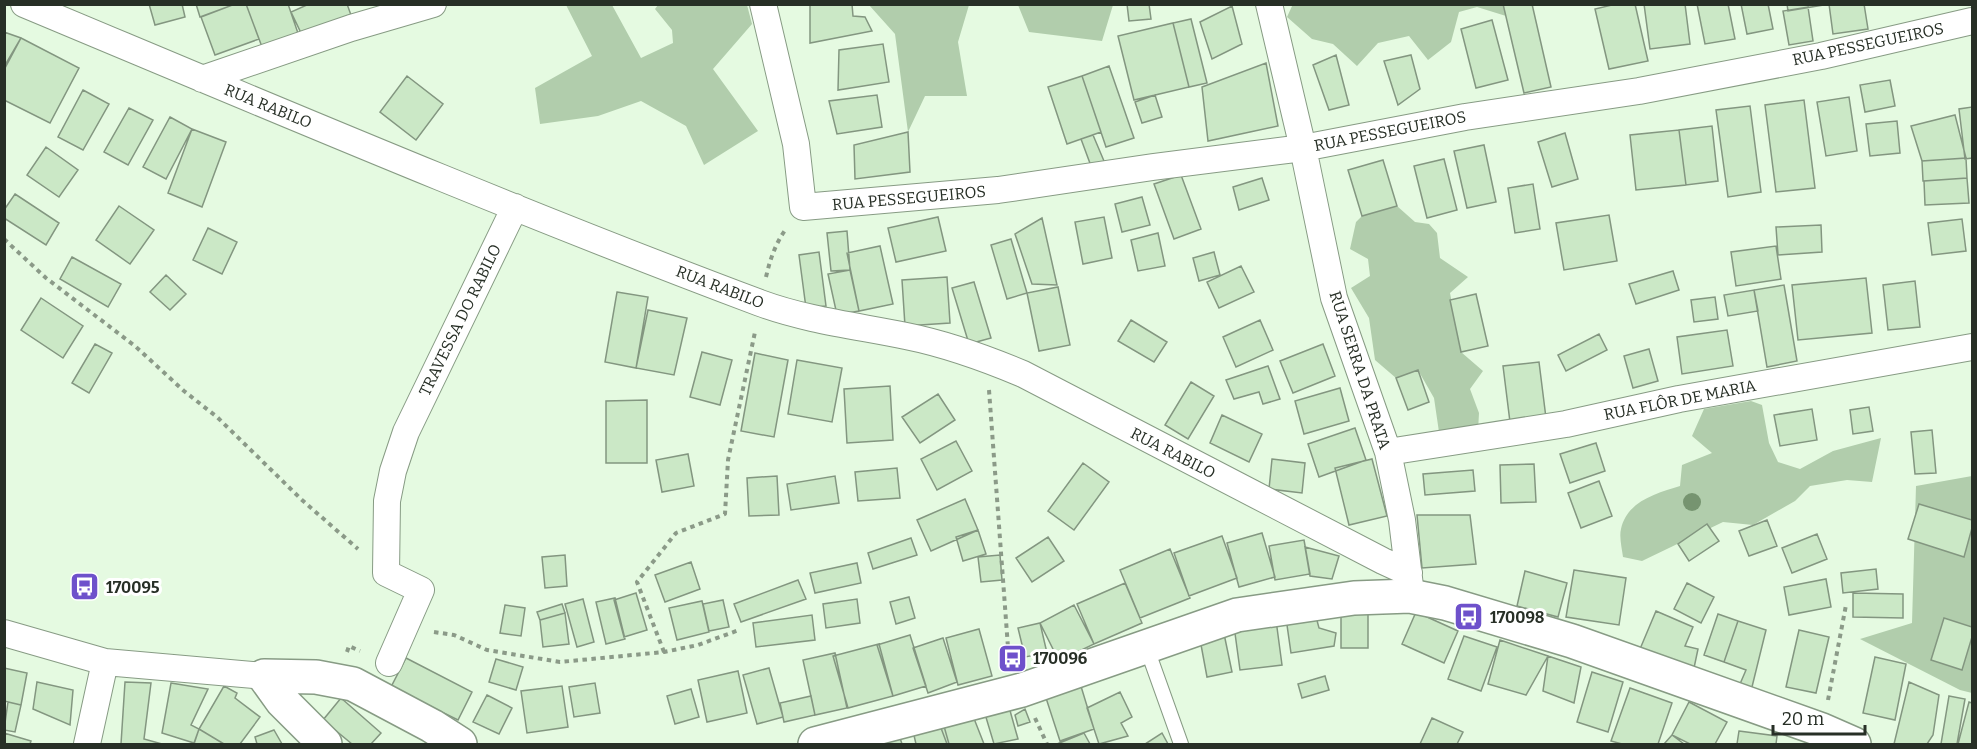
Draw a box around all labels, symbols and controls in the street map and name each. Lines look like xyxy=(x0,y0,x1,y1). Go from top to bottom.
street label: RUA PESSEGUEIROS xyxy=(1791,19,1945,69)
street label: RUA RABILO xyxy=(221,80,315,132)
street label: RUA PESSEGUEIROS xyxy=(1312,107,1468,155)
street label: RUA PESSEGUEIROS xyxy=(831,182,987,214)
street label: TRAVESSA DO RABILO xyxy=(415,241,505,399)
street label: RUA RABILO xyxy=(673,262,767,312)
street label: RUA SERRA DA PRATA xyxy=(1325,289,1395,452)
street label: RUA FLÔR DE MARIA xyxy=(1602,375,1758,424)
street label: RUA RABILO xyxy=(1127,423,1219,483)
bus stop icon: 170095 xyxy=(69,571,101,603)
place label: 170095 xyxy=(106,578,160,597)
bus stop icon: 170098 xyxy=(1453,601,1485,633)
place label: 170098 xyxy=(1490,608,1545,627)
bus stop icon: 170096 xyxy=(996,642,1028,674)
place label: 170096 xyxy=(1033,649,1088,668)
scale bar xyxy=(1773,698,1864,736)
text: 20 m xyxy=(1782,708,1824,730)

